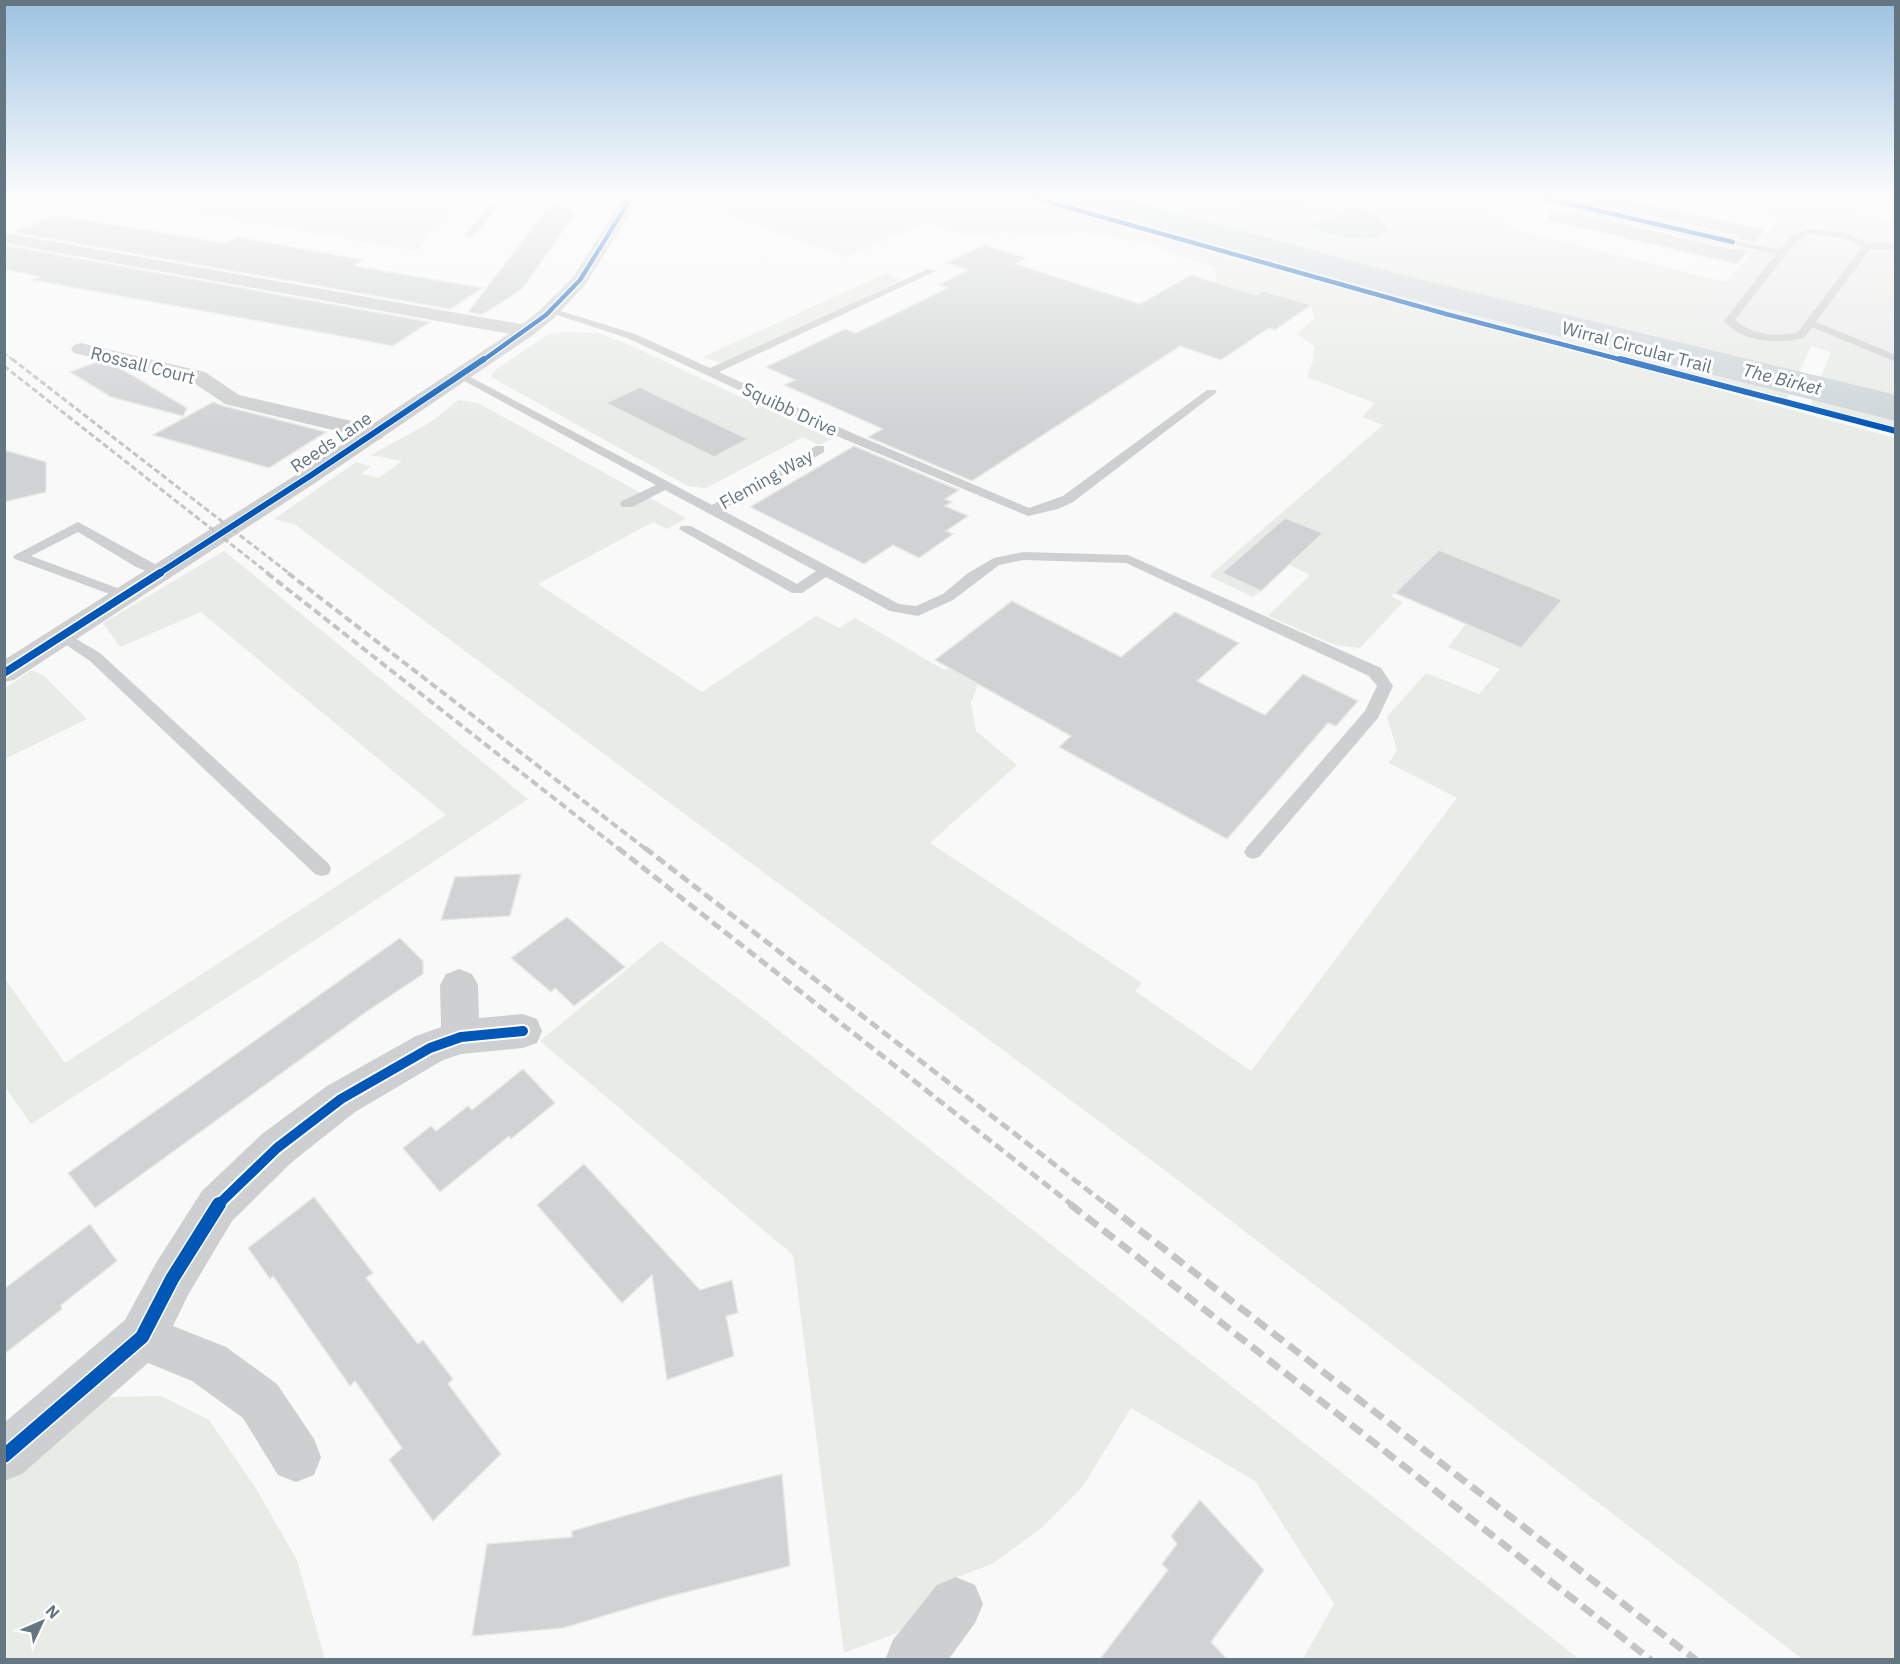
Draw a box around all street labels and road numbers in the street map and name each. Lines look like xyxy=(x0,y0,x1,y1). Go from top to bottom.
street label: Wirral Circular Trail xyxy=(1560,316,1715,378)
street label: Rossall Court xyxy=(88,341,198,389)
street label: Squibb Drive xyxy=(739,377,841,441)
street label: Reeds Lane xyxy=(286,406,376,478)
street label: Fleming Way xyxy=(715,444,817,514)

